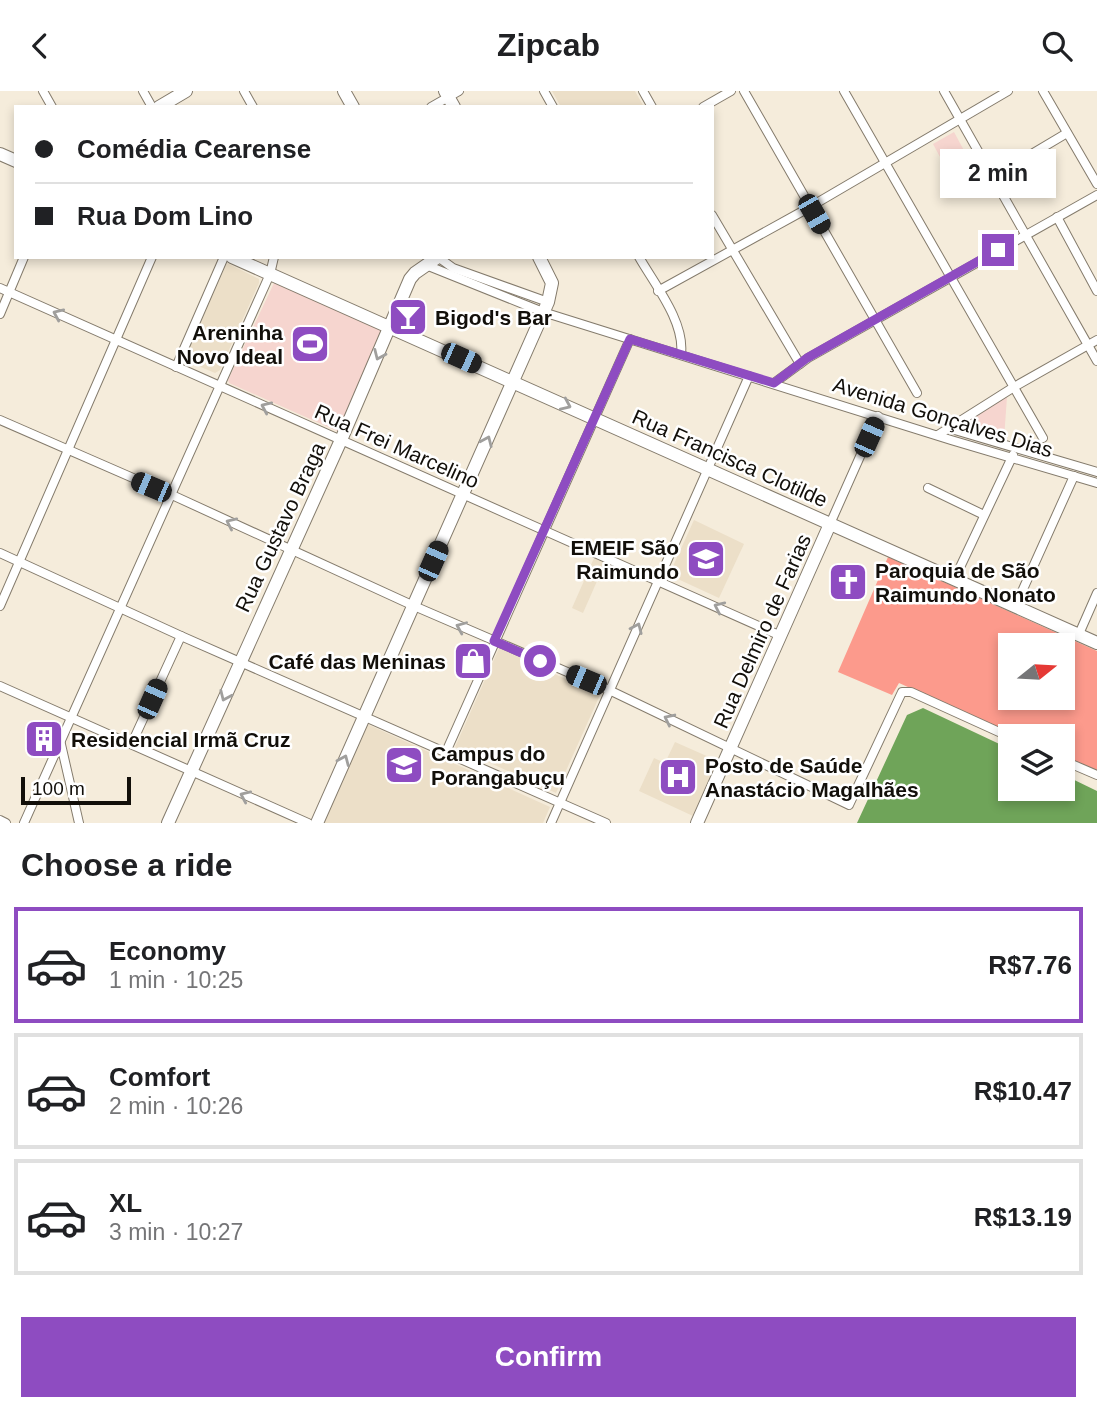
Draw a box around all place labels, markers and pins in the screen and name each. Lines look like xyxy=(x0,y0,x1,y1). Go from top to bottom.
bar icon: Bigod's Bar xyxy=(387,296,429,338)
place label: Bigod's Bar xyxy=(435,306,552,329)
place label: Areninha Novo Ideal xyxy=(177,321,283,368)
sports icon: Areninha Novo Ideal xyxy=(289,323,331,365)
place label: EMEIF São Raimundo xyxy=(570,536,679,583)
school or university icon: EMEIF São Raimundo xyxy=(685,538,727,580)
place label: Paroquia de São Raimundo Nonato xyxy=(875,559,1056,606)
church icon: Paroquia de São Raimundo Nonato xyxy=(827,561,869,603)
shop icon: Café das Meninas xyxy=(452,640,494,682)
place label: Café das Meninas xyxy=(269,650,446,673)
building icon: Residencial Irmã Cruz xyxy=(23,718,65,760)
place label: Residencial Irmã Cruz xyxy=(71,728,290,751)
place label: Campus do Porangabuçu xyxy=(431,742,565,789)
school or university icon: Campus do Porangabuçu xyxy=(383,744,425,786)
place label: Posto de Saúde Anastácio Magalhães xyxy=(705,754,919,801)
hospital icon: Posto de Saúde Anastácio Magalhães xyxy=(657,756,699,798)

